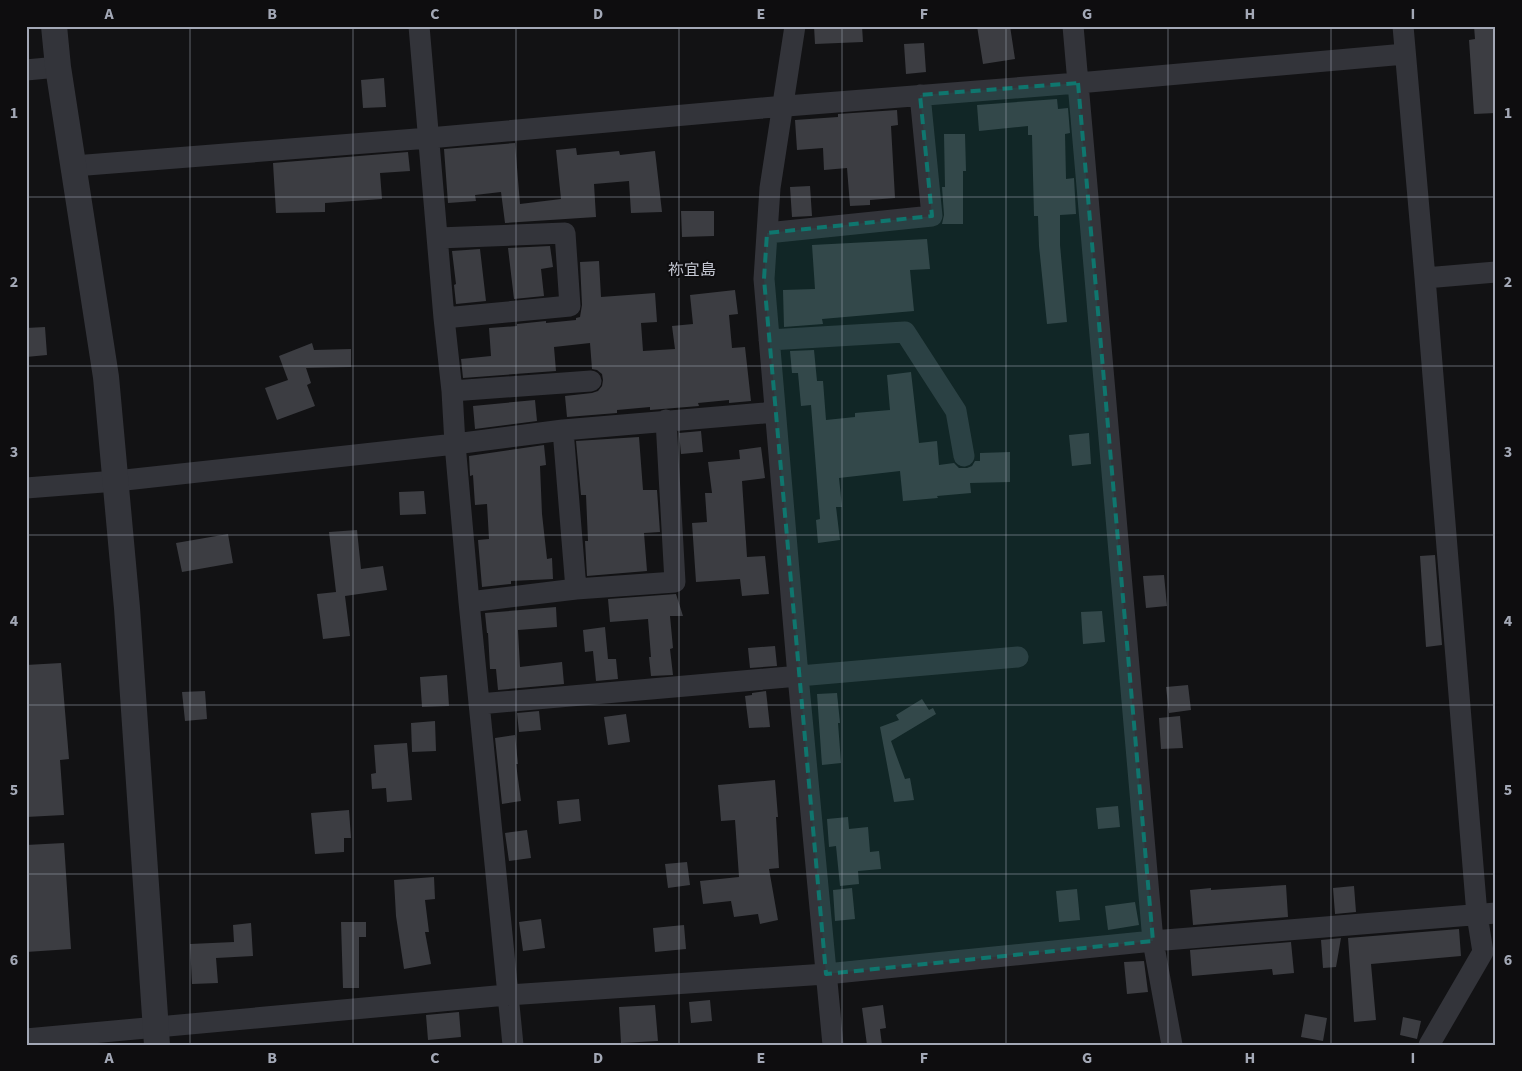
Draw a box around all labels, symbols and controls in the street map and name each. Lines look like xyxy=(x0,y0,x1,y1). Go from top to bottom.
text: A xyxy=(103,3,114,25)
text: B xyxy=(267,3,277,25)
text: C xyxy=(430,3,440,25)
text: D xyxy=(593,3,603,25)
text: E xyxy=(757,3,765,25)
text: F xyxy=(920,3,928,25)
text: G xyxy=(1082,3,1092,25)
text: H xyxy=(1245,3,1255,25)
text: I xyxy=(1411,3,1415,25)
text: 1 xyxy=(10,102,18,124)
text: 1 xyxy=(1504,102,1512,124)
district label: 祢宜島 xyxy=(668,259,716,281)
text: 2 xyxy=(10,271,18,293)
text: 2 xyxy=(1504,271,1512,293)
text: 3 xyxy=(10,441,18,463)
text: 3 xyxy=(1504,441,1512,463)
text: 4 xyxy=(10,610,19,632)
text: 4 xyxy=(1504,610,1513,632)
text: 5 xyxy=(10,779,18,801)
text: 5 xyxy=(1504,779,1512,801)
text: 6 xyxy=(10,949,18,971)
text: 6 xyxy=(1504,949,1512,971)
text: A xyxy=(103,1047,114,1069)
text: B xyxy=(267,1047,277,1069)
text: C xyxy=(430,1047,440,1069)
text: D xyxy=(593,1047,603,1069)
text: E xyxy=(757,1047,765,1069)
text: F xyxy=(920,1047,928,1069)
text: G xyxy=(1082,1047,1092,1069)
text: H xyxy=(1245,1047,1255,1069)
text: I xyxy=(1411,1047,1415,1069)

